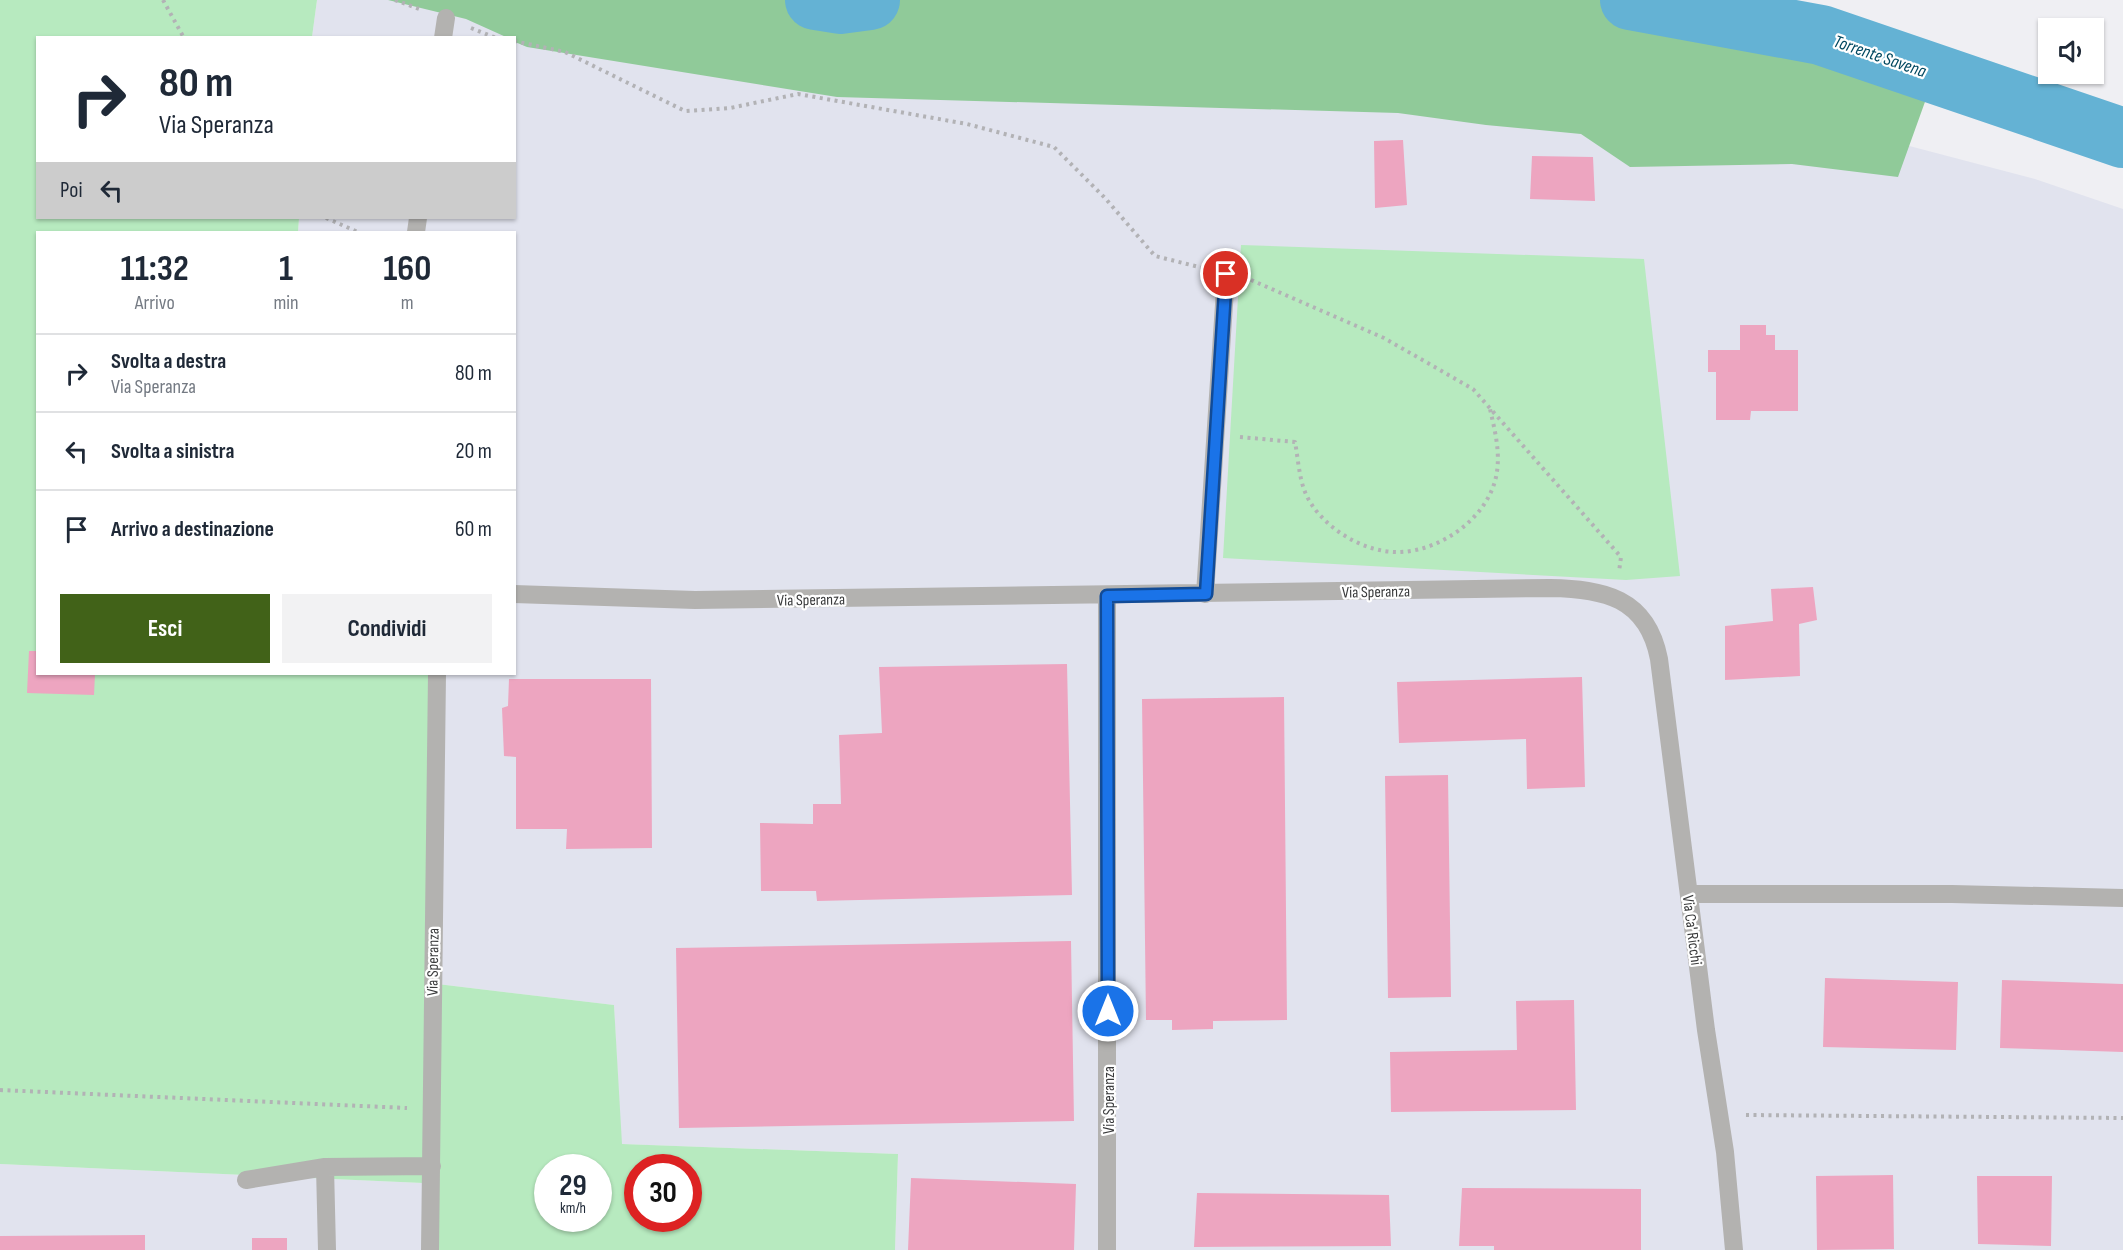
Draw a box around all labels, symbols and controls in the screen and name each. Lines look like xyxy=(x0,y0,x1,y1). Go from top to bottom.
map controls xyxy=(2038,18,2104,84)
button: sound xyxy=(2038,18,2104,84)
water label: Torrente Savena xyxy=(1831,31,1929,82)
text: 80 m xyxy=(159,58,233,109)
icon: right xyxy=(60,60,138,138)
text: Via Speranza xyxy=(159,109,274,141)
icon: left xyxy=(95,174,128,207)
text: Poi xyxy=(60,177,83,204)
text: 11:32 xyxy=(121,248,189,291)
text: 1 xyxy=(279,248,293,291)
text: 160 xyxy=(383,248,431,291)
pin xyxy=(1200,248,1251,299)
icon: arrive xyxy=(1209,257,1242,290)
text: Arrivo xyxy=(135,291,175,315)
text: min xyxy=(273,291,299,315)
text: m xyxy=(401,291,414,315)
text: Svolta a destra xyxy=(111,348,226,375)
icon: right xyxy=(60,357,93,390)
text: 80 m xyxy=(455,360,492,387)
text: Via Speranza xyxy=(111,375,196,399)
icon: left xyxy=(60,435,93,468)
text: Svolta a sinistra xyxy=(111,438,234,465)
text: 20 m xyxy=(456,438,492,465)
icon: arrive xyxy=(60,513,93,546)
text: Arrivo a destinazione xyxy=(111,516,274,543)
text: 60 m xyxy=(455,516,492,543)
street label: Via Speranza xyxy=(1342,582,1410,603)
street label: Via Speranza xyxy=(777,590,845,611)
button: Esci xyxy=(60,594,270,663)
button: Condividi xyxy=(282,594,492,663)
street label: Via Ca' Ricchi xyxy=(1678,894,1705,966)
street label: Via Speranza xyxy=(423,928,444,996)
position arrow xyxy=(1076,979,1140,1043)
street label: Via Speranza xyxy=(1100,1066,1119,1134)
speed limit sign: 30 xyxy=(624,1154,702,1232)
text: 29 xyxy=(559,1168,587,1204)
text: km/h xyxy=(560,1199,586,1218)

